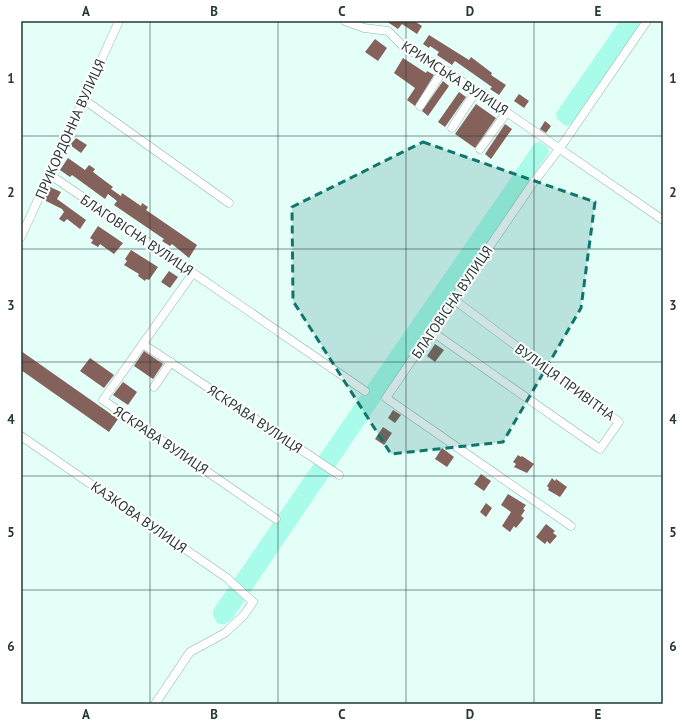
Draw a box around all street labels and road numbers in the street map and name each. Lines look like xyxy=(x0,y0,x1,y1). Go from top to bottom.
street label: КРИМСЬКА ВУЛИЦЯ xyxy=(398,37,512,119)
street label: ПРИКОРДОННА ВУЛИЦЯ xyxy=(31,56,109,202)
street label: БЛАГОВІСНА ВУЛИЦЯ xyxy=(77,191,197,279)
street label: БЛАГОВІСНА ВУЛИЦЯ xyxy=(408,242,496,362)
street label: ВУЛИЦЯ ПРИВІТНА xyxy=(511,340,619,425)
street label: ЯСКРАВА ВУЛИЦЯ xyxy=(204,381,306,457)
street label: ЯСКРАВА ВУЛИЦЯ xyxy=(110,402,212,478)
street label: КАЗКОВА ВУЛИЦЯ xyxy=(88,477,190,557)

